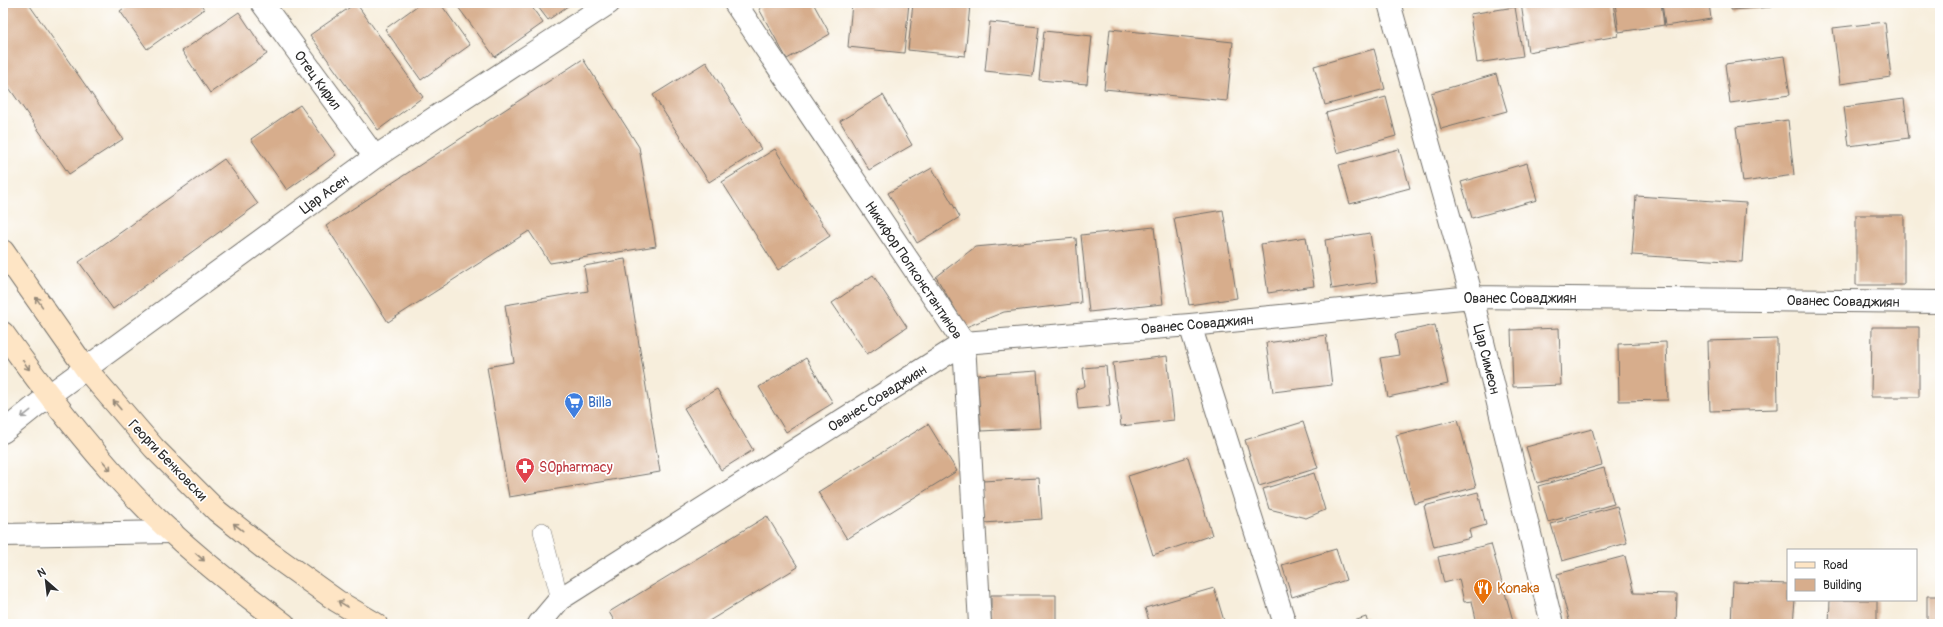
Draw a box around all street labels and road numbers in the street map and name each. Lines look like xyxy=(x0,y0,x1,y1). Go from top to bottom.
street label: Отец Кирил xyxy=(290,47,345,113)
street label: Цар Асен xyxy=(297,171,352,218)
street label: Никифор Попконстантинов xyxy=(861,198,966,342)
street label: Ованес Соваджиян xyxy=(1463,290,1577,307)
street label: Ованес Соваджиян xyxy=(1786,292,1900,311)
street label: Ованес Соваджиян xyxy=(1140,311,1254,338)
street label: Цар Симеон xyxy=(1470,322,1503,396)
street label: Ованес Соваджиян xyxy=(825,361,930,436)
street label: Георги Бенковски xyxy=(125,416,211,504)

